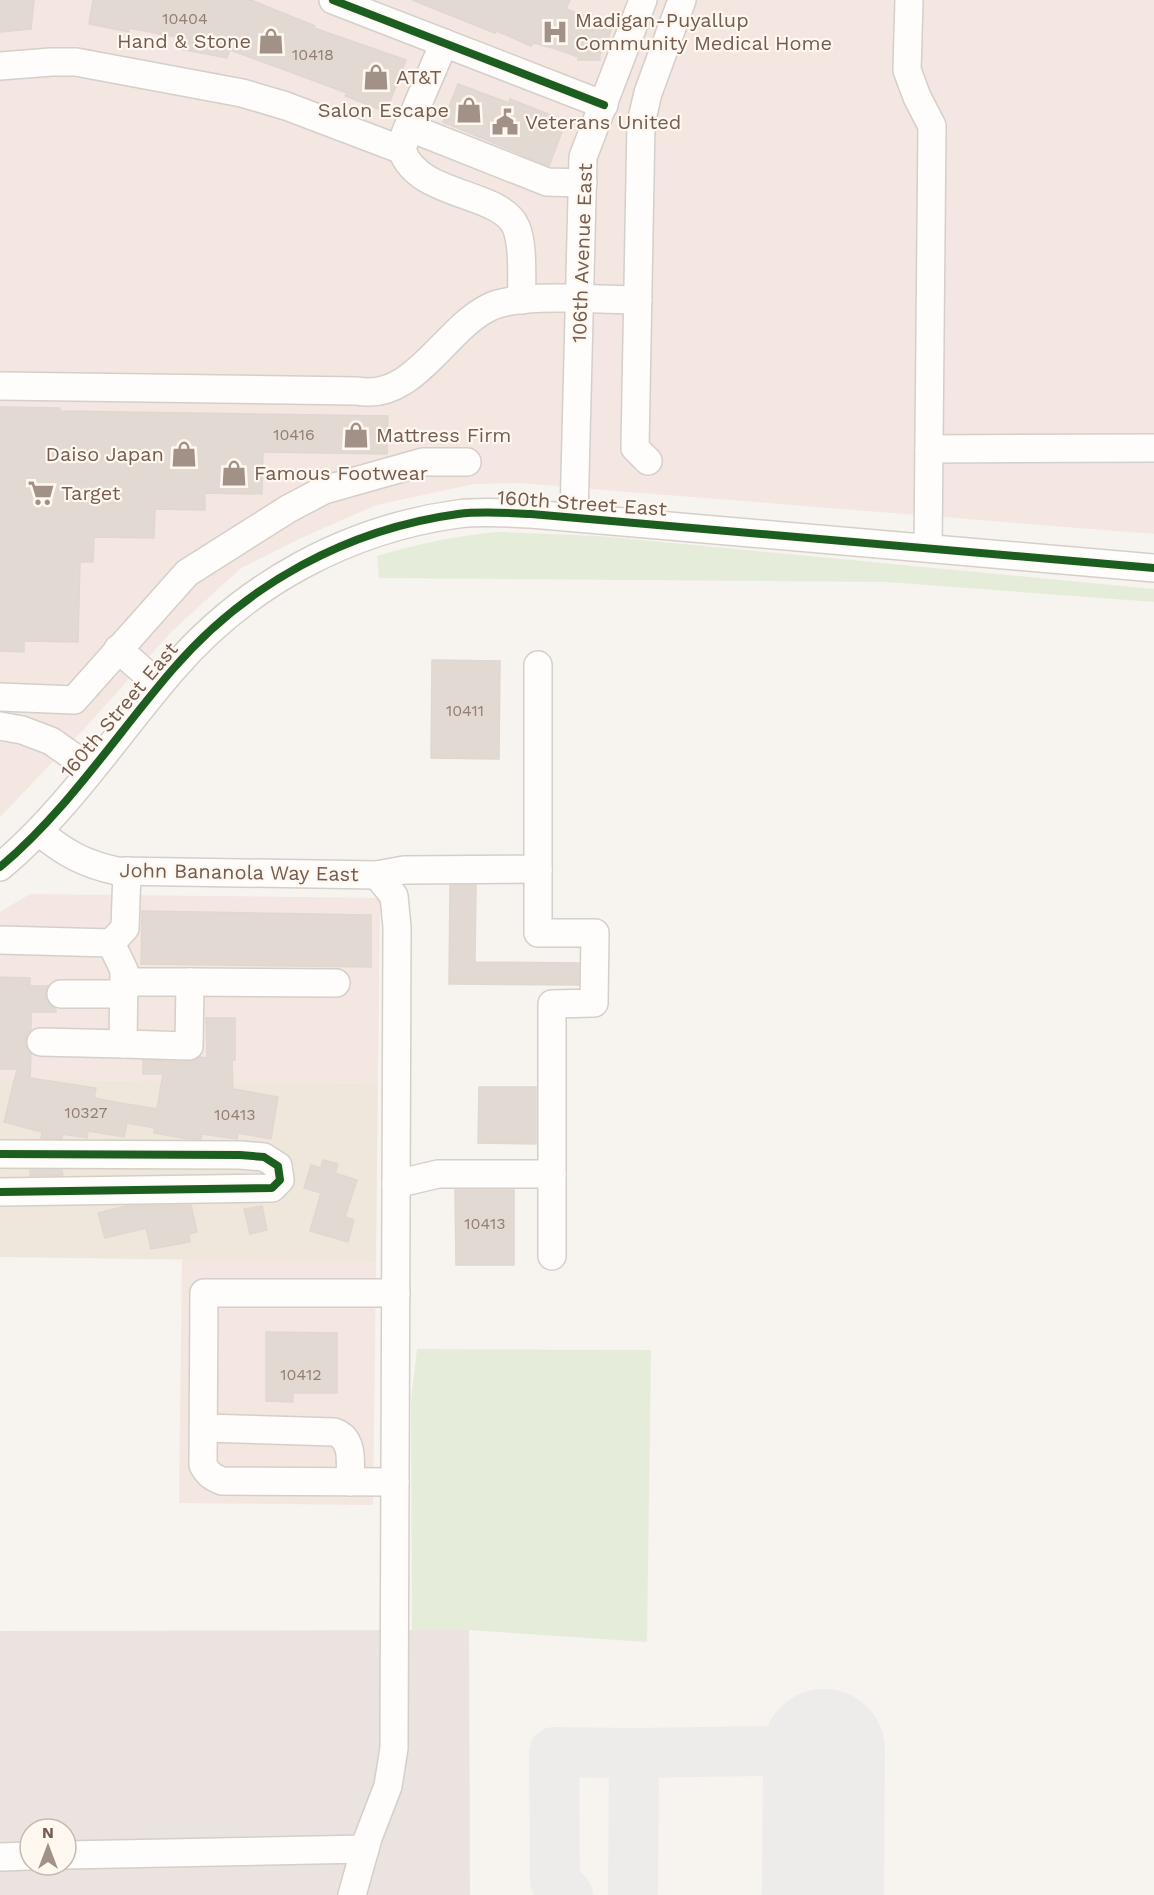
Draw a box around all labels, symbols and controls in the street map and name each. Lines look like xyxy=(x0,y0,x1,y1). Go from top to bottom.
place label: Madigan-Puyallup Community Medical Home xyxy=(575,8,832,55)
house number: 10404 xyxy=(162,9,208,28)
hospital icon: Madigan-Puyallup Community Medical Home xyxy=(540,17,570,47)
shop icon: Hand & Stone xyxy=(256,26,286,56)
place label: Hand & Stone xyxy=(117,29,251,53)
house number: 10418 xyxy=(292,45,334,64)
shop icon: AT&T xyxy=(361,62,391,92)
place label: AT&T xyxy=(396,65,441,89)
shop icon: Salon Escape xyxy=(454,95,484,125)
place label: Salon Escape xyxy=(318,98,449,122)
public building icon: Veterans United xyxy=(490,107,520,137)
place label: Veterans United xyxy=(525,110,681,134)
street label: 106th Avenue East xyxy=(567,162,597,343)
shop icon: Mattress Firm xyxy=(341,420,371,450)
place label: Mattress Firm xyxy=(376,423,511,447)
house number: 10416 xyxy=(273,425,315,444)
shop icon: Daiso Japan xyxy=(169,439,199,469)
place label: Daiso Japan xyxy=(46,442,164,466)
shop icon: Famous Footwear xyxy=(219,458,249,488)
place label: Famous Footwear xyxy=(254,461,428,485)
supermarket icon: Target xyxy=(26,478,56,508)
place label: Target xyxy=(61,481,121,505)
street label: 160th Street East xyxy=(496,485,668,521)
street label: 160th Street East xyxy=(55,637,183,783)
house number: 10411 xyxy=(446,701,484,720)
street label: John Bananola Way East xyxy=(119,858,359,886)
house number: 10327 xyxy=(64,1103,108,1122)
house number: 10413 xyxy=(214,1105,256,1124)
house number: 10413 xyxy=(464,1214,506,1233)
house number: 10412 xyxy=(280,1365,322,1384)
north arrow xyxy=(18,1817,78,1877)
text: N xyxy=(42,1823,54,1842)

